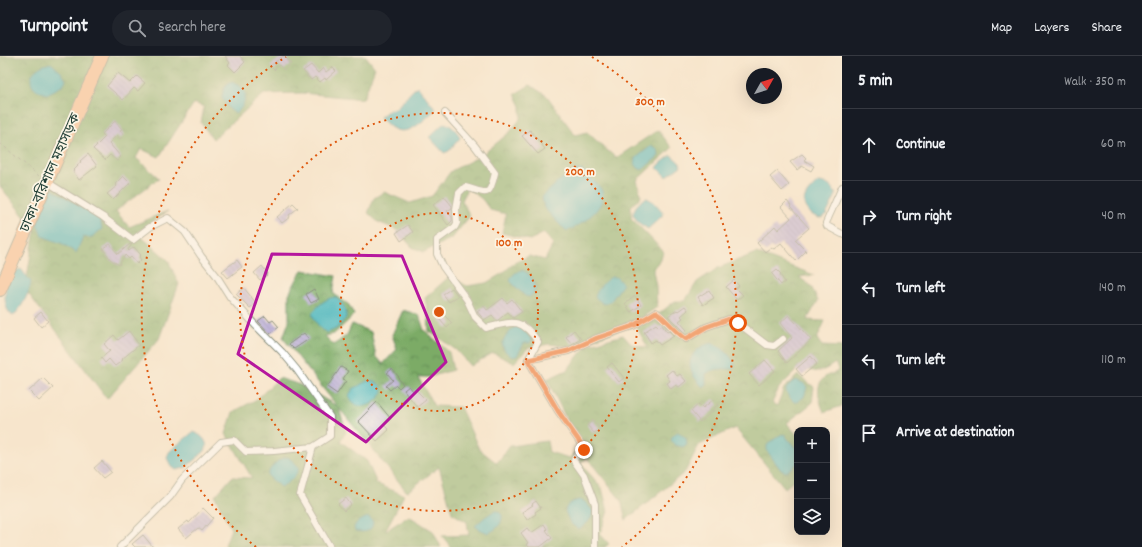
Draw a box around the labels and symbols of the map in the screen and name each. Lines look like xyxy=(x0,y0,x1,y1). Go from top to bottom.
north arrow xyxy=(746,68,782,104)
text: 300 m xyxy=(635,94,665,111)
street label: ঢাকা-বরিশাল মহাসড়ক xyxy=(15,110,86,236)
text: 200 m xyxy=(565,164,595,181)
text: 100 m xyxy=(496,235,522,252)
centre of rings xyxy=(432,305,446,319)
route start xyxy=(729,314,747,332)
route end xyxy=(575,441,593,459)

